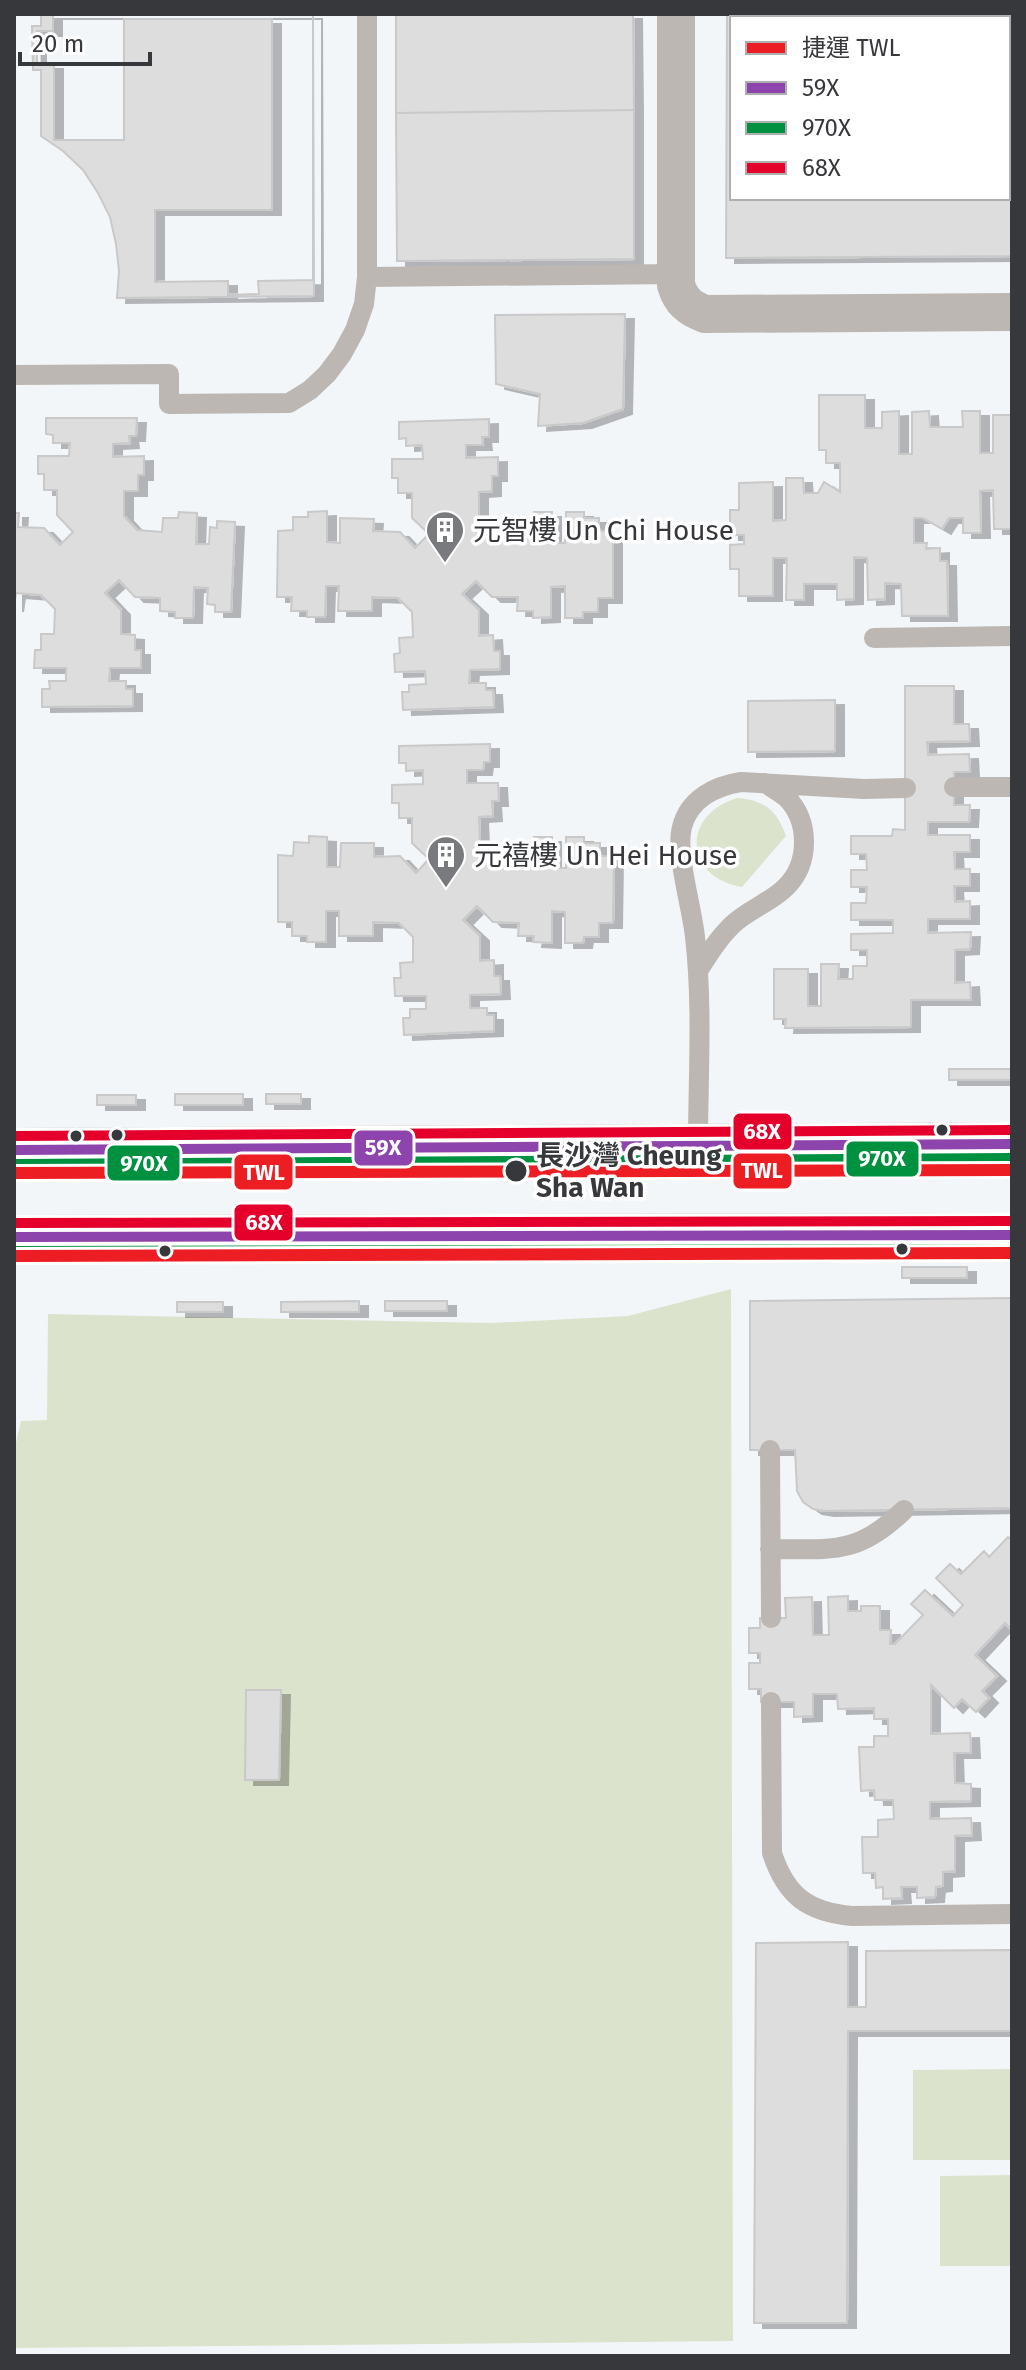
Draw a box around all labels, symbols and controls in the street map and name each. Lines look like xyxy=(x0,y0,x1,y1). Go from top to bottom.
scale bar xyxy=(20,16,150,66)
legend xyxy=(730,16,1010,200)
text: 20 m xyxy=(32,30,84,58)
text: 捷運 TWL xyxy=(802,34,901,62)
text: 59X xyxy=(802,74,839,102)
text: 970X xyxy=(802,114,851,142)
text: 68X xyxy=(802,154,841,182)
building icon: 元智樓 Un Chi House xyxy=(424,509,466,564)
place label: 元智樓 Un Chi House xyxy=(473,514,734,547)
building icon: 元禧樓 Un Hei House xyxy=(425,834,467,889)
place label: 元禧樓 Un Hei House xyxy=(474,839,737,872)
line badge: 68X xyxy=(732,1112,793,1151)
text: 68X xyxy=(743,1118,781,1145)
unlabelled marker xyxy=(934,1122,950,1138)
unlabelled marker xyxy=(109,1127,125,1143)
unlabelled marker xyxy=(68,1128,84,1144)
line badge: 59X xyxy=(353,1129,414,1167)
text: 59X xyxy=(365,1134,401,1161)
place label: 長沙灣 Cheung Sha Wan xyxy=(536,1139,722,1204)
line badge: 970X xyxy=(845,1140,920,1178)
line badge: 970X xyxy=(106,1144,181,1182)
text: 970X xyxy=(858,1145,906,1172)
text: 970X xyxy=(120,1150,168,1177)
line badge: TWL xyxy=(732,1152,793,1190)
line badge: TWL xyxy=(233,1153,294,1191)
text: TWL xyxy=(741,1157,783,1184)
marker: 長沙灣 Cheung Sha Wan xyxy=(503,1158,529,1184)
text: TWL xyxy=(243,1159,285,1186)
line badge: 68X xyxy=(233,1203,294,1242)
text: 68X xyxy=(245,1209,283,1236)
unlabelled marker xyxy=(894,1241,910,1257)
unlabelled marker xyxy=(157,1243,173,1259)

